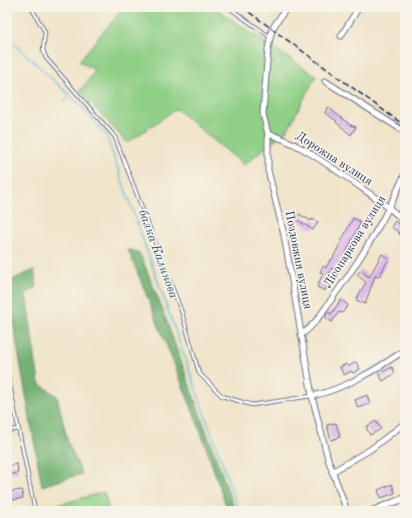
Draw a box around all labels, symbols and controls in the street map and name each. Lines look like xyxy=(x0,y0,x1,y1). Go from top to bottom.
street label: Дорожна вулиця xyxy=(294,130,374,188)
street label: Лісопаркова вулиця xyxy=(321,193,388,290)
water label: балка Калинова xyxy=(136,208,180,300)
street label: Поздовжня вулиця xyxy=(283,210,313,310)

